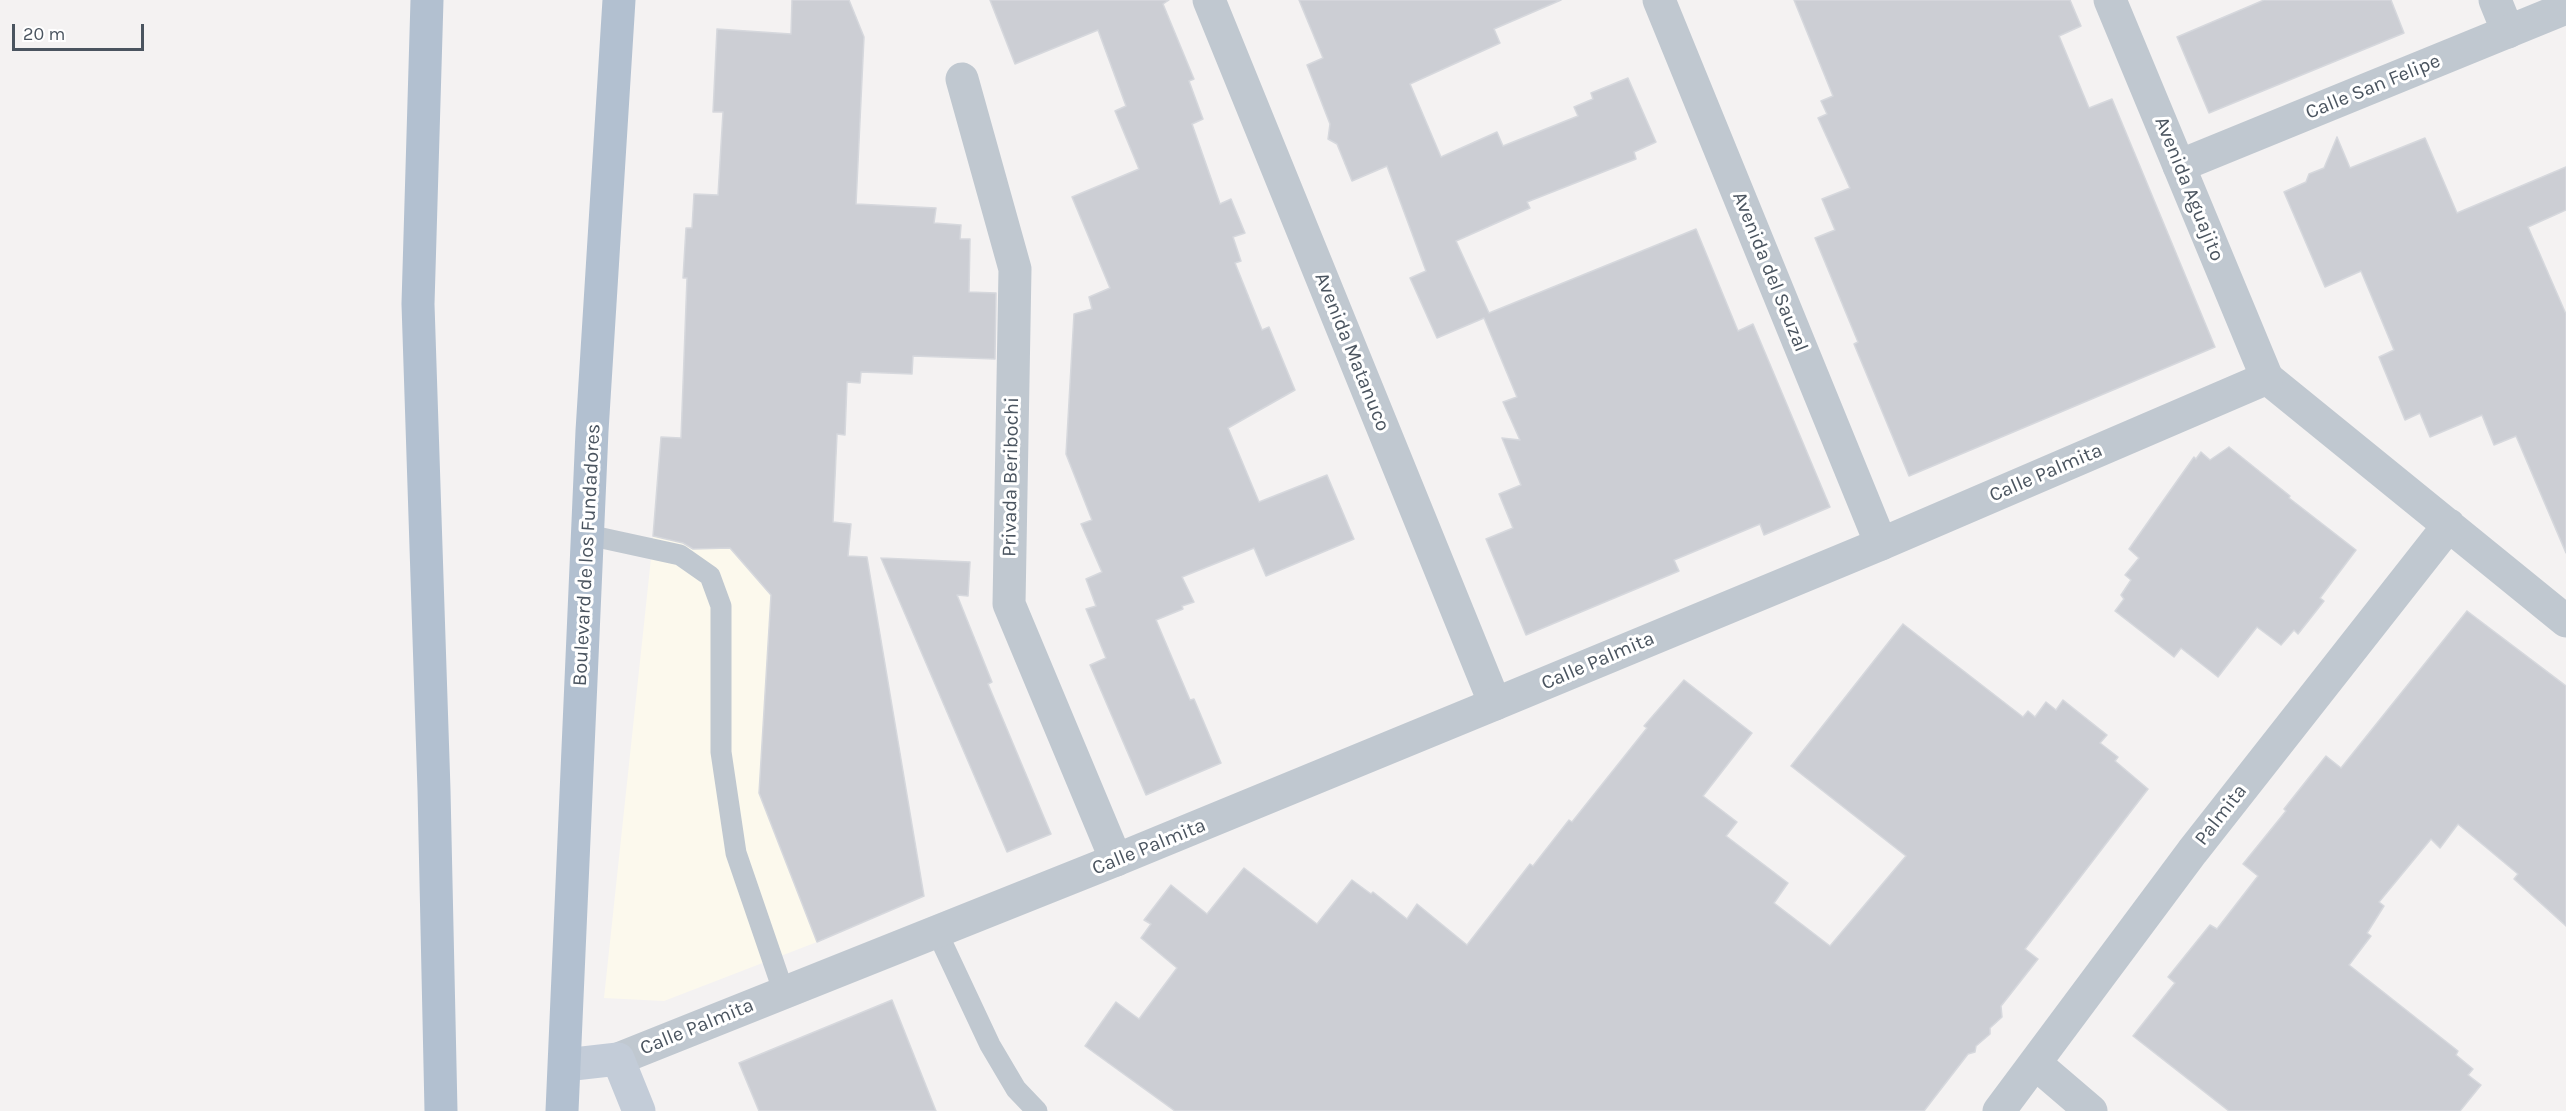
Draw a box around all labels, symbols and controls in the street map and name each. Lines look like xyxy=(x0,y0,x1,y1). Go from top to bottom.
scale bar xyxy=(15,12,147,50)
text: 20 m xyxy=(23,23,65,45)
street label: Calle San Felipe xyxy=(2302,49,2444,125)
street label: Avenida Aguajito xyxy=(2149,113,2229,265)
street label: Avenida del Sauzal xyxy=(1727,188,1813,356)
street label: Avenida Matanuco xyxy=(1309,269,1395,435)
street label: Privada Beribochi xyxy=(998,397,1024,557)
street label: Boulevard de los Fundadores xyxy=(568,423,606,687)
street label: Calle Palmita xyxy=(1986,438,2106,508)
street label: Calle Palmita xyxy=(1538,626,1658,696)
street label: Palmita xyxy=(2190,780,2252,850)
street label: Calle Palmita xyxy=(1089,813,1209,881)
street label: Calle Palmita xyxy=(637,993,757,1061)

